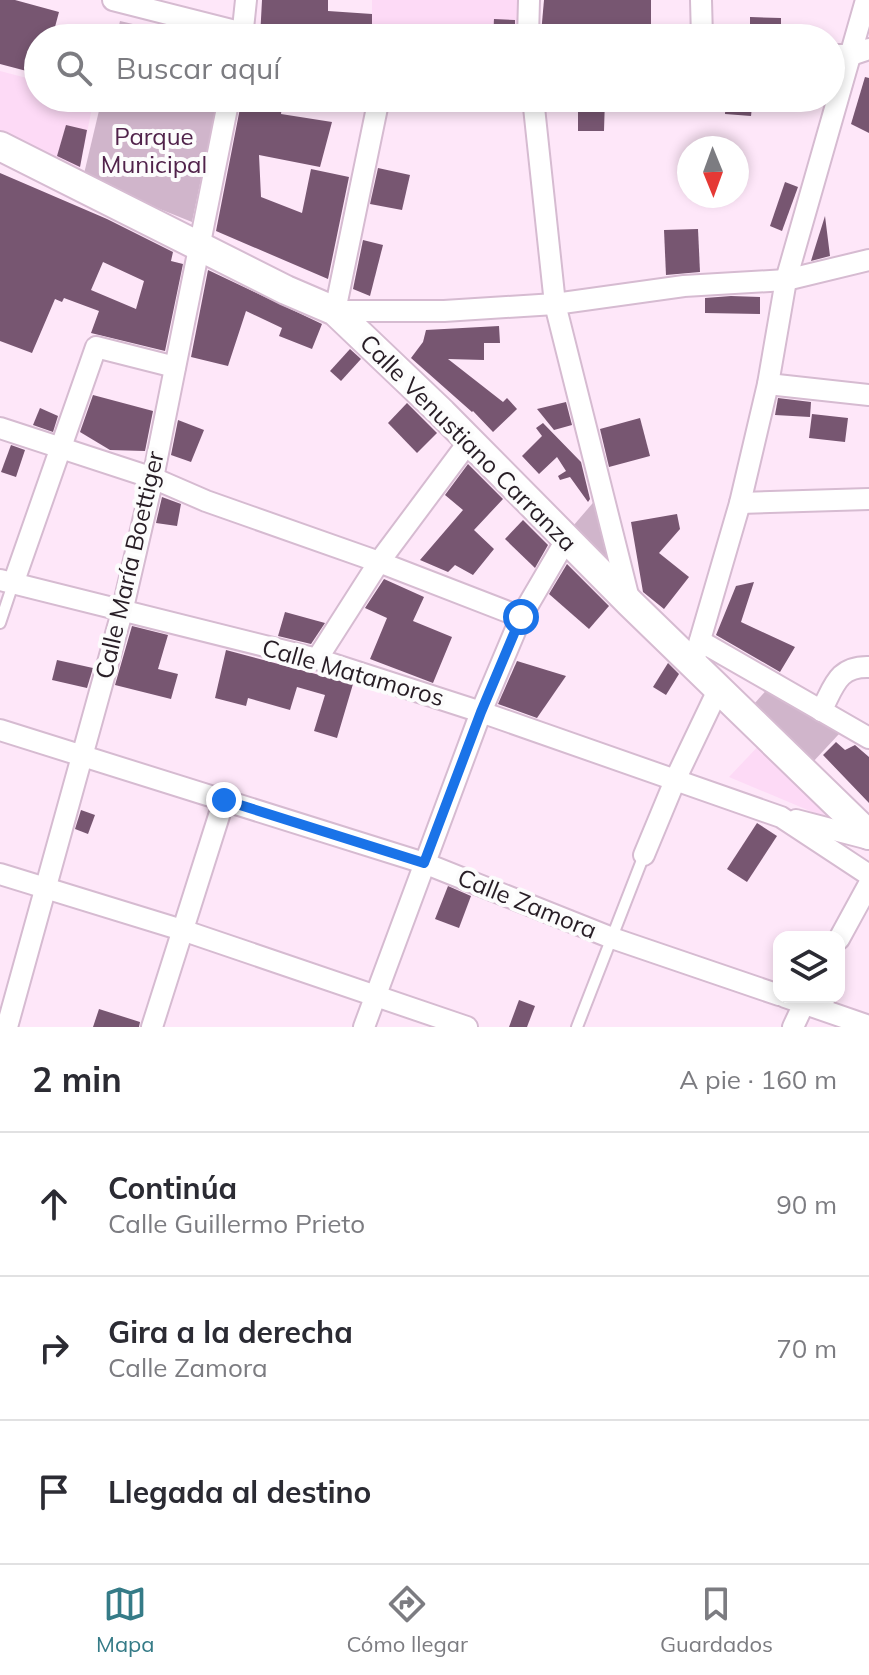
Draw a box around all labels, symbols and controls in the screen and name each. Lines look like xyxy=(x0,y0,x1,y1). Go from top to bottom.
search box xyxy=(24,24,845,112)
icon: search xyxy=(52,46,96,90)
text: Buscar aquí xyxy=(116,49,281,87)
park label: Parque Municipal xyxy=(101,121,207,179)
north arrow xyxy=(677,136,749,208)
street label: Calle Venustiano Carranza xyxy=(354,327,584,557)
street label: Calle María Boettiger xyxy=(88,448,170,682)
route start xyxy=(503,599,539,635)
street label: Calle Matamoros xyxy=(259,632,448,712)
route end xyxy=(206,782,242,818)
street label: Calle Zamora xyxy=(453,862,601,945)
map controls xyxy=(773,931,845,1003)
button: layers xyxy=(773,931,845,1003)
text: 2 min xyxy=(32,1058,122,1101)
text: A pie · 160 m xyxy=(679,1063,837,1096)
text: Continúa xyxy=(108,1169,237,1207)
icon: ahead xyxy=(32,1182,76,1226)
text: 90 m xyxy=(776,1188,837,1221)
text: Calle Guillermo Prieto xyxy=(108,1207,365,1240)
text: Gira a la derecha xyxy=(108,1313,353,1351)
icon: right xyxy=(32,1326,76,1370)
text: 70 m xyxy=(776,1332,837,1365)
text: Calle Zamora xyxy=(108,1351,268,1384)
icon: arrive xyxy=(32,1470,76,1514)
text: Llegada al destino xyxy=(108,1473,371,1511)
tab: Mapa xyxy=(96,1582,155,1658)
tab: Cómo llegar xyxy=(347,1582,468,1658)
tab: Guardados xyxy=(660,1582,773,1658)

